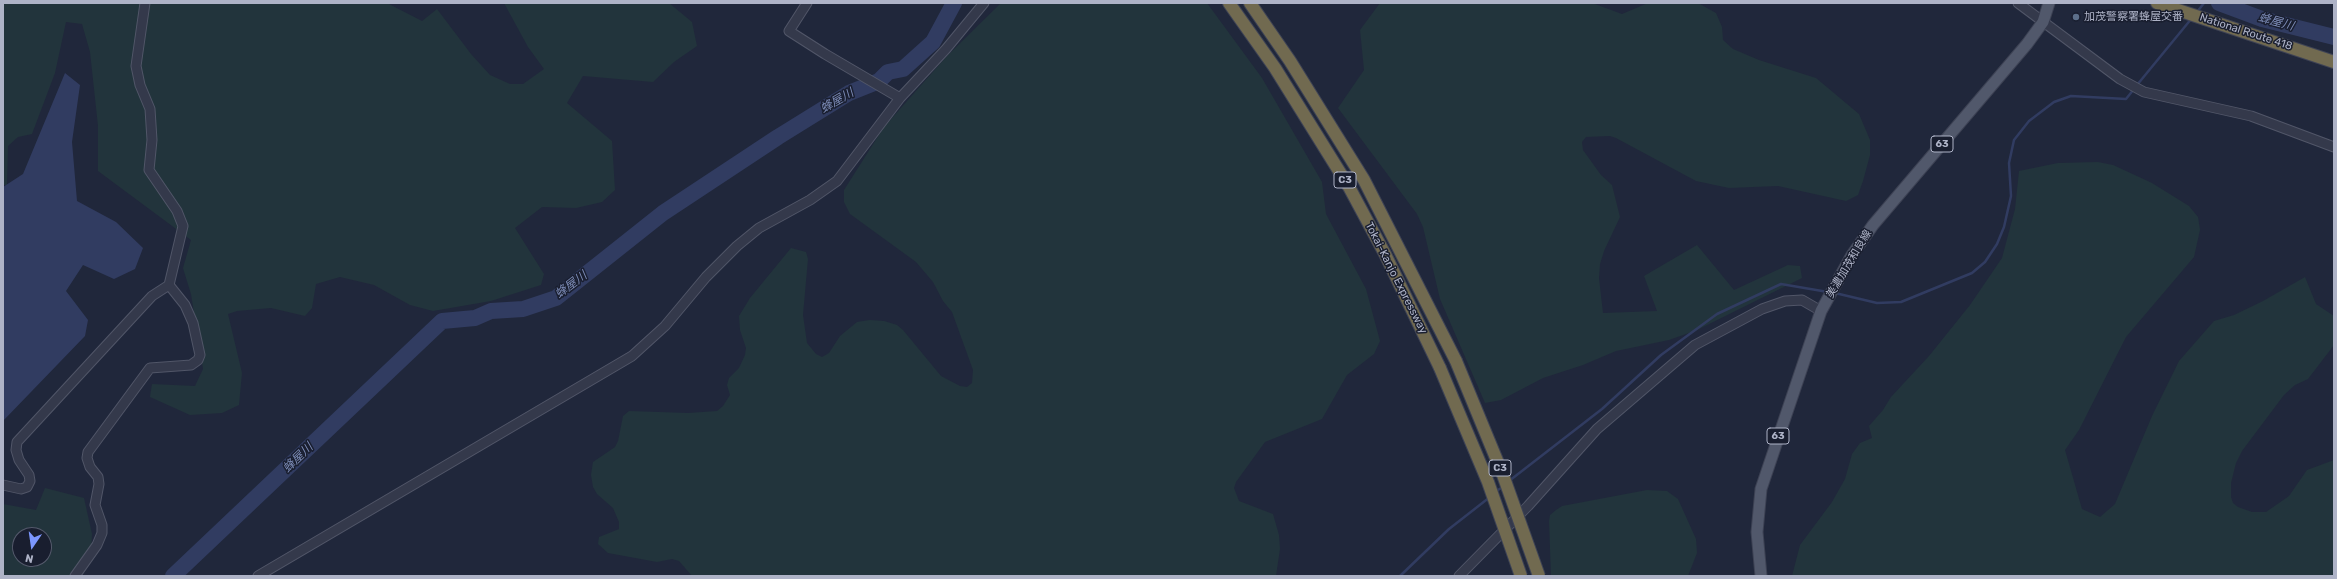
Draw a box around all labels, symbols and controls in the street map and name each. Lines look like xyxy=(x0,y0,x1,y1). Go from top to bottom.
place label: 加茂警察署蜂屋交番 xyxy=(2084,10,2183,24)
water label: 蜂屋川 xyxy=(2257,10,2295,34)
street label: National Route 418 xyxy=(2198,11,2294,53)
marker: 加茂警察署蜂屋交番 xyxy=(2071,12,2081,22)
water label: 蜂屋川 xyxy=(818,86,856,116)
road number: 63 xyxy=(1931,136,1953,152)
road number: C3 xyxy=(1334,172,1356,188)
street label: Tokai-Kanjo Expressway xyxy=(1362,220,1430,336)
street label: 美濃加茂和良線 xyxy=(1824,228,1874,300)
water label: 蜂屋川 xyxy=(552,268,590,302)
road number: 63 xyxy=(1767,428,1789,444)
water label: 蜂屋川 xyxy=(280,440,316,476)
road number: C3 xyxy=(1489,460,1511,476)
north arrow xyxy=(12,527,52,567)
text: N xyxy=(24,551,35,565)

